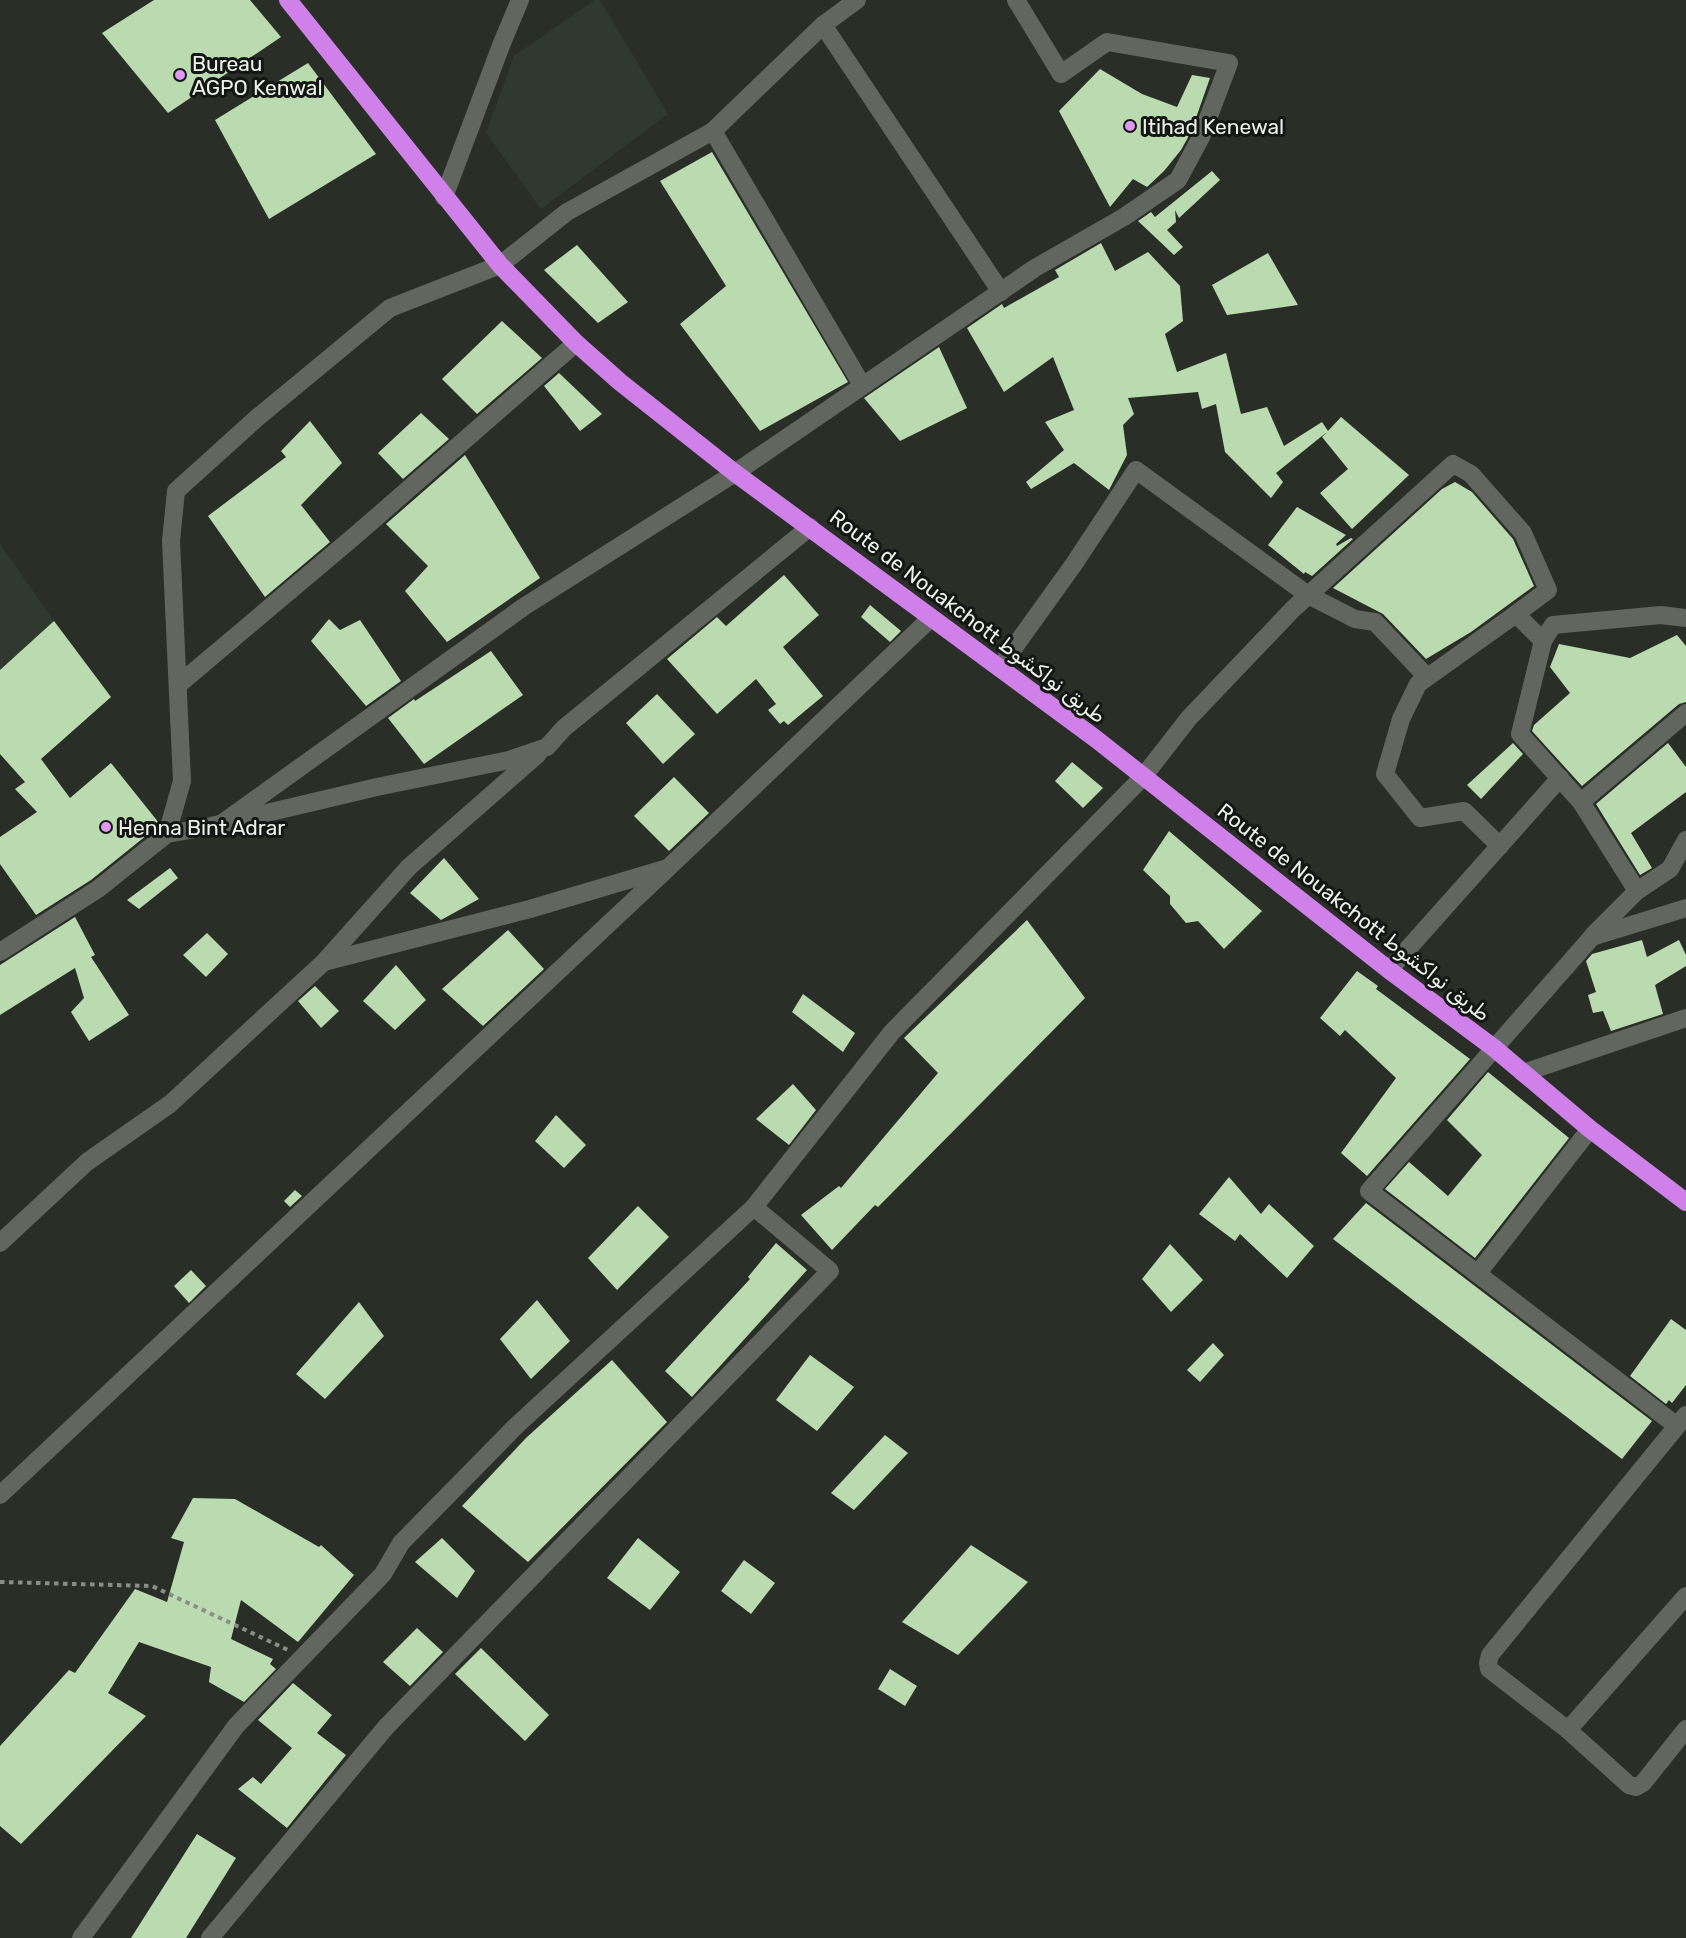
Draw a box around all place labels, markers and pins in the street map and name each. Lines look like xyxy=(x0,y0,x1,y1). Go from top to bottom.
place label: Bureau AGPO Kenwal xyxy=(192,51,323,100)
marker: Bureau AGPO Kenwal xyxy=(173,68,187,82)
place label: Itihad Kenewal xyxy=(1142,114,1284,139)
marker: Itihad Kenewal xyxy=(1123,119,1137,133)
place label: Henna Bint Adrar xyxy=(118,815,285,840)
marker: Henna Bint Adrar xyxy=(99,820,113,834)

